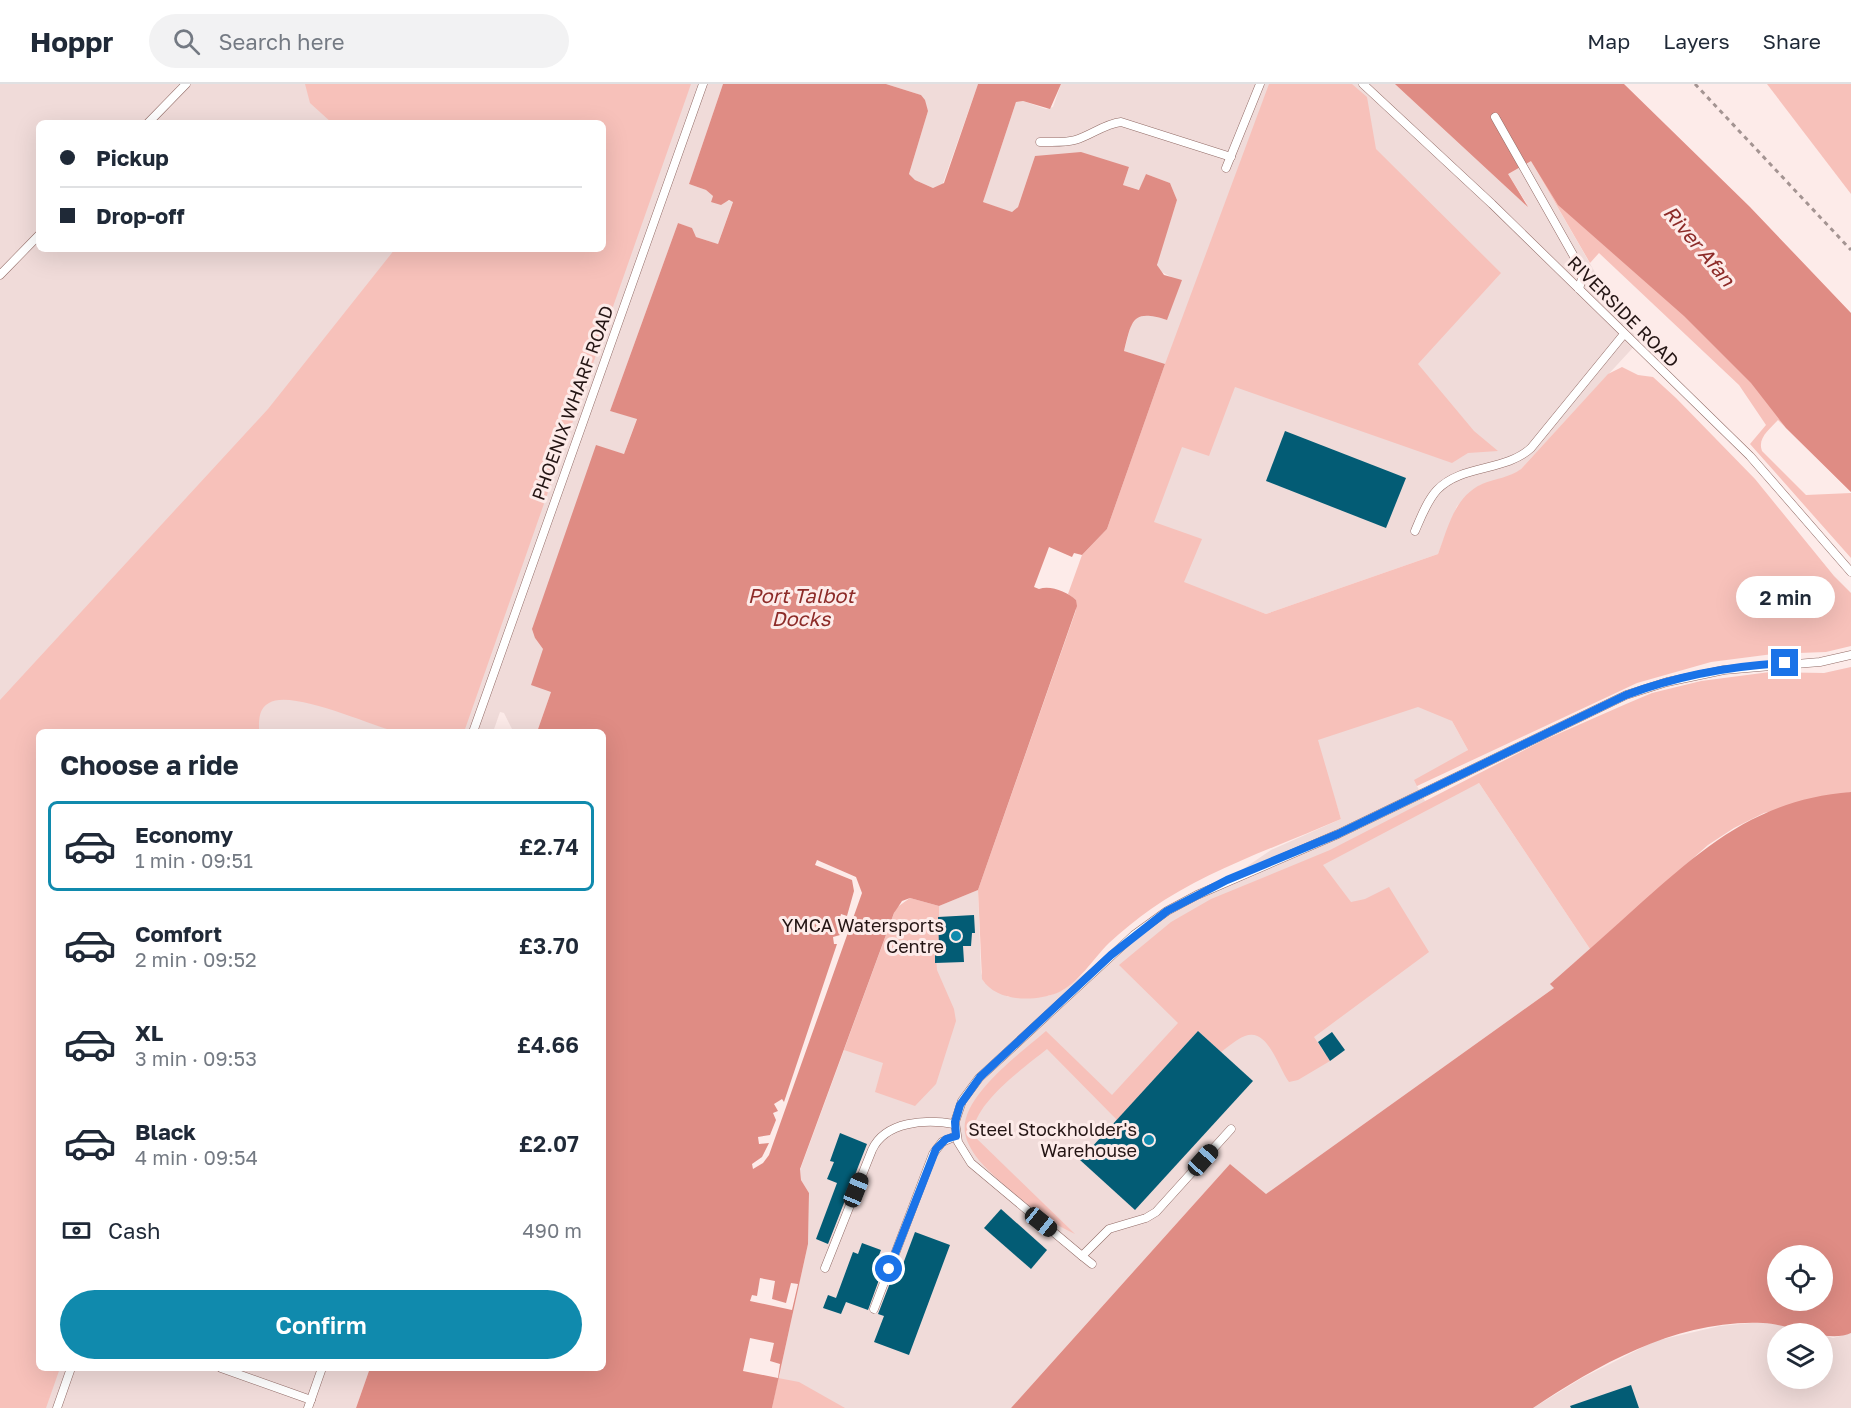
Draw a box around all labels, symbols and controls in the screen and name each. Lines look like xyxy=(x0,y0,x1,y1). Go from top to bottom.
search box xyxy=(149,14,569,68)
text: Hoppr xyxy=(30,25,113,58)
icon: search xyxy=(170,25,203,58)
text: Search here xyxy=(218,28,345,55)
text: Map xyxy=(1587,28,1630,54)
text: Layers xyxy=(1663,28,1730,54)
text: Share xyxy=(1763,28,1821,54)
text: Pickup xyxy=(96,144,169,171)
water label: River Afan xyxy=(1659,200,1741,291)
text: Drop-off xyxy=(96,202,185,229)
street label: RIVERSIDE ROAD xyxy=(1563,251,1684,372)
street label: PHOENIX WHARF ROAD xyxy=(527,302,618,503)
callout: 2 min xyxy=(1736,576,1834,618)
water label: Port Talbot Docks xyxy=(748,583,856,630)
text: 2 min xyxy=(1760,585,1812,609)
route end xyxy=(1771,649,1798,676)
text: Choose a ride xyxy=(60,749,239,781)
icon: car xyxy=(63,819,117,873)
text: Economy xyxy=(135,821,233,848)
text: £2.74 xyxy=(519,833,579,860)
text: 1 min · 09:51 xyxy=(135,848,253,872)
place label: YMCA Watersports Centre xyxy=(782,914,944,957)
icon: car xyxy=(63,918,117,972)
text: Comfort xyxy=(135,920,222,947)
marker: YMCA Watersports Centre xyxy=(949,929,963,943)
text: £3.70 xyxy=(519,932,579,959)
text: 2 min · 09:52 xyxy=(135,947,257,971)
icon: car xyxy=(63,1017,117,1071)
text: XL xyxy=(135,1019,163,1046)
text: £4.66 xyxy=(517,1031,579,1058)
text: 3 min · 09:53 xyxy=(135,1046,257,1070)
icon: car xyxy=(63,1116,117,1170)
text: Black xyxy=(135,1118,196,1145)
place label: Steel Stockholder's Warehouse xyxy=(968,1118,1137,1161)
text: £2.07 xyxy=(519,1130,579,1157)
marker: Steel Stockholder's Warehouse xyxy=(1142,1133,1156,1147)
car xyxy=(1184,1141,1222,1179)
text: 4 min · 09:54 xyxy=(135,1145,258,1169)
car xyxy=(841,1170,871,1210)
car xyxy=(1021,1204,1061,1240)
icon: cash xyxy=(60,1214,93,1247)
text: Cash xyxy=(108,1217,161,1244)
text: 490 m xyxy=(523,1218,582,1242)
map controls xyxy=(1767,1245,1833,1389)
button: locate xyxy=(1767,1245,1833,1311)
route start xyxy=(875,1255,902,1282)
button: Confirm xyxy=(60,1290,582,1359)
button: layers xyxy=(1767,1323,1833,1389)

